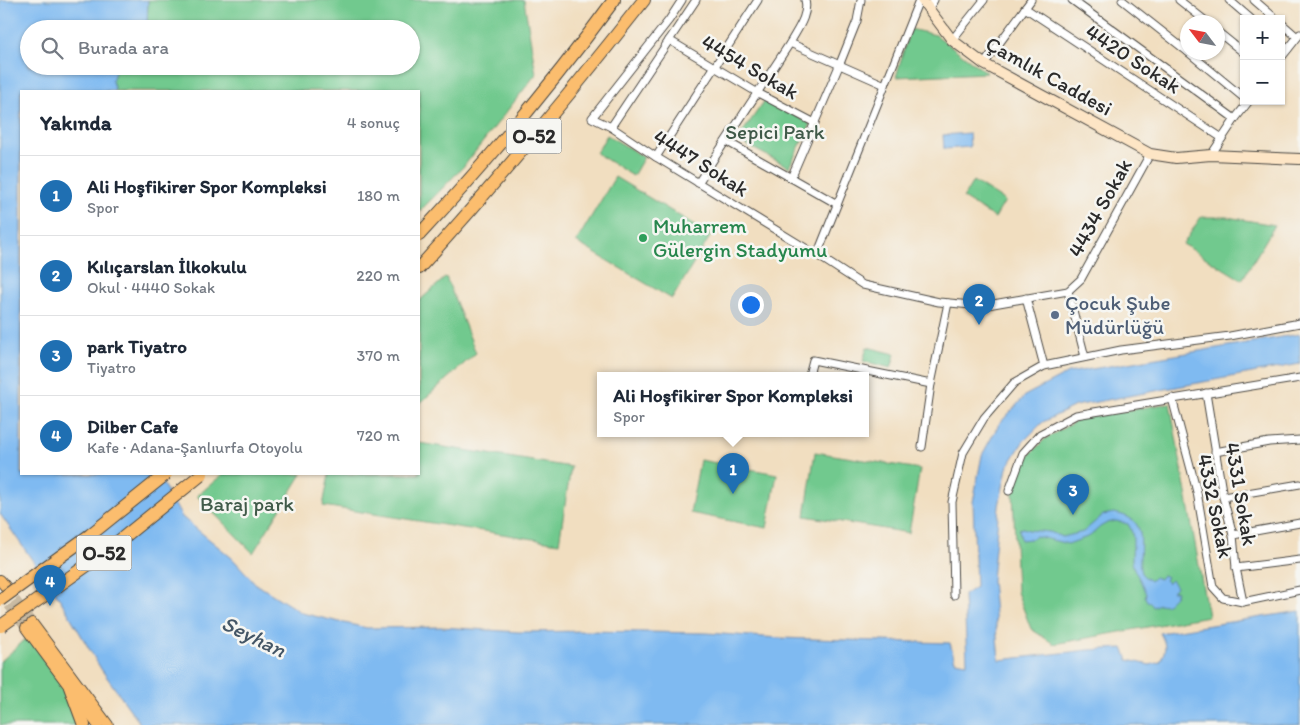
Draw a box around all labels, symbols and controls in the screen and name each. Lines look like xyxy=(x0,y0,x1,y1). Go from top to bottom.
north arrow xyxy=(1180,15,1225,60)
map controls xyxy=(1240,15,1285,105)
button: + xyxy=(1240,15,1285,60)
street label: 4420 Sokak xyxy=(1081,19,1186,99)
search box xyxy=(20,20,420,75)
street label: 4454 Sokak xyxy=(697,29,804,105)
street label: Çamlık Caddesi xyxy=(982,31,1117,121)
icon: search xyxy=(38,34,66,62)
text: Burada ara xyxy=(78,36,169,59)
button: − xyxy=(1240,60,1285,105)
text: Yakında xyxy=(40,110,112,135)
text: 4 sonuç xyxy=(347,113,400,132)
road number: O-52 xyxy=(506,118,562,154)
park label: Sepici Park xyxy=(725,119,825,144)
street label: 4447 Sokak xyxy=(649,124,754,202)
street label: 4434 Sokak xyxy=(1062,154,1137,261)
text: Ali Hoşfikirer Spor Kompleksi xyxy=(87,175,327,198)
text: 1 xyxy=(52,186,60,205)
text: 180 m xyxy=(357,186,400,205)
text: Spor xyxy=(87,198,119,217)
place label: Muharrem Gülergin Stadyumu xyxy=(653,213,828,262)
marker: Muharrem Gülergin Stadyumu xyxy=(637,232,649,244)
text: Kılıçarslan İlkokulu xyxy=(87,255,247,278)
text: 2 xyxy=(52,266,60,285)
text: 220 m xyxy=(356,266,400,285)
text: Okul · 4440 Sokak xyxy=(87,278,215,297)
pin: 2 xyxy=(963,284,995,325)
place label: Çocuk Şube Müdürlüğü xyxy=(1065,290,1171,339)
your location xyxy=(738,292,764,318)
marker: Çocuk Şube Müdürlüğü xyxy=(1049,309,1061,321)
text: park Tiyatro xyxy=(87,335,187,358)
text: 3 xyxy=(52,346,60,365)
text: 370 m xyxy=(356,346,400,365)
text: Tiyatro xyxy=(87,358,136,377)
popup xyxy=(597,372,869,437)
text: Ali Hoşfikirer Spor Kompleksi xyxy=(613,384,853,407)
text: Spor xyxy=(613,407,645,426)
text: Dilber Cafe xyxy=(87,415,178,438)
text: 4 xyxy=(51,426,61,445)
text: 720 m xyxy=(357,426,400,445)
text: Kafe · Adana-Şanlıurfa Otoyolu xyxy=(87,438,303,457)
street label: 4331 Sokak xyxy=(1220,440,1263,548)
street label: 4332 Sokak xyxy=(1192,452,1239,560)
pin: 1 xyxy=(717,453,749,494)
pin: 3 xyxy=(1057,474,1089,515)
park label: Baraj park xyxy=(200,491,294,516)
road number: O-52 xyxy=(76,536,132,570)
pin: 4 xyxy=(34,565,66,606)
water label: Seyhan xyxy=(217,609,291,664)

